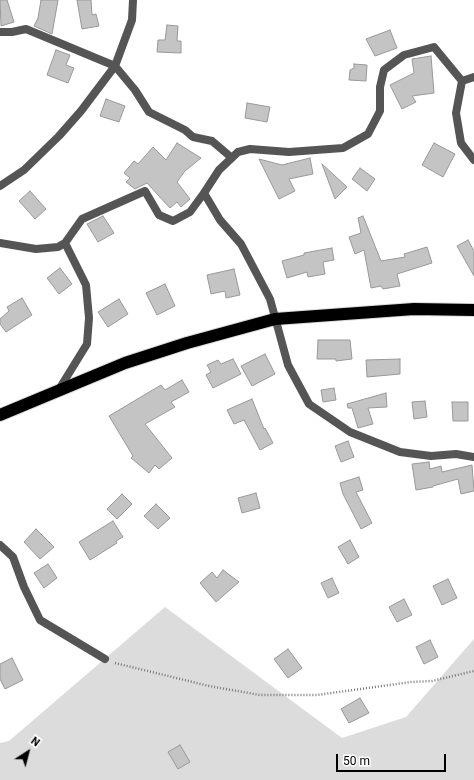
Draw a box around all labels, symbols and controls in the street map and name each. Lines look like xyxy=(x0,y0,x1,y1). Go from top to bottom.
north arrow xyxy=(8,732,48,772)
text: N xyxy=(28,734,42,749)
scale bar xyxy=(338,746,448,772)
text: 50 m xyxy=(343,754,370,768)

